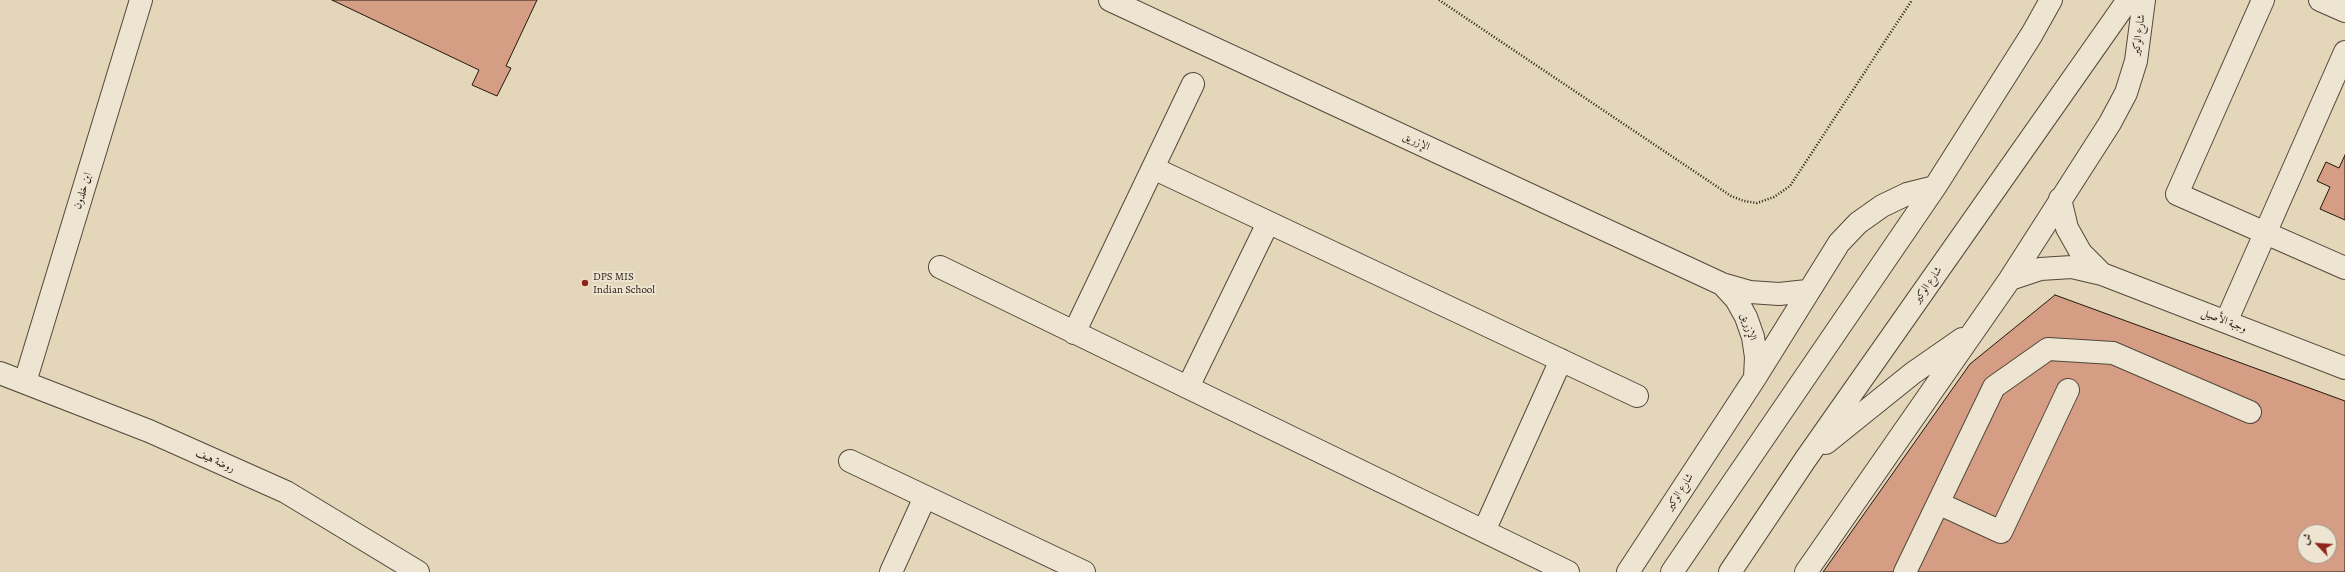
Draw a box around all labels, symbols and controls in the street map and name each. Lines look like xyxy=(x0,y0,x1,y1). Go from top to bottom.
street label: شارع الوكير xyxy=(2130,14,2148,56)
street label: الإزريق xyxy=(1400,130,1432,154)
street label: ابن خلدون xyxy=(71,171,95,211)
street label: شارع الوكير xyxy=(1911,264,1945,306)
place label: DPS MIS Indian School xyxy=(593,270,655,296)
marker: DPS MIS Indian School xyxy=(580,278,590,288)
street label: وجبة الأصيل xyxy=(2199,306,2249,336)
street label: الإزريق xyxy=(1737,311,1759,343)
street label: روضة هيف xyxy=(193,447,237,475)
street label: شارع الوكير xyxy=(1663,471,1697,513)
north arrow xyxy=(2297,524,2337,564)
text: ش xyxy=(2297,531,2316,547)

